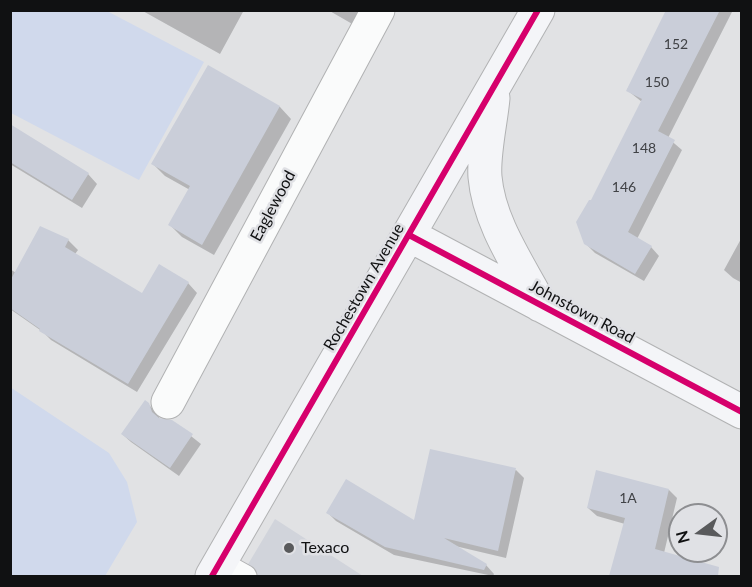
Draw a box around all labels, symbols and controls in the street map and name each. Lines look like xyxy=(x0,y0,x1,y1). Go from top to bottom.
house number: 152 xyxy=(664,36,688,52)
house number: 150 xyxy=(645,74,669,90)
house number: 148 xyxy=(632,140,656,156)
street label: Eaglewood xyxy=(246,167,300,245)
house number: 146 xyxy=(612,179,636,195)
street label: Rochestown Avenue xyxy=(320,220,408,354)
street label: Johnstown Road xyxy=(526,276,638,348)
house number: 1A xyxy=(619,490,637,506)
north arrow xyxy=(668,503,728,563)
text: N xyxy=(671,529,693,546)
place label: Texaco xyxy=(301,538,349,558)
marker: Texaco xyxy=(282,541,296,555)

